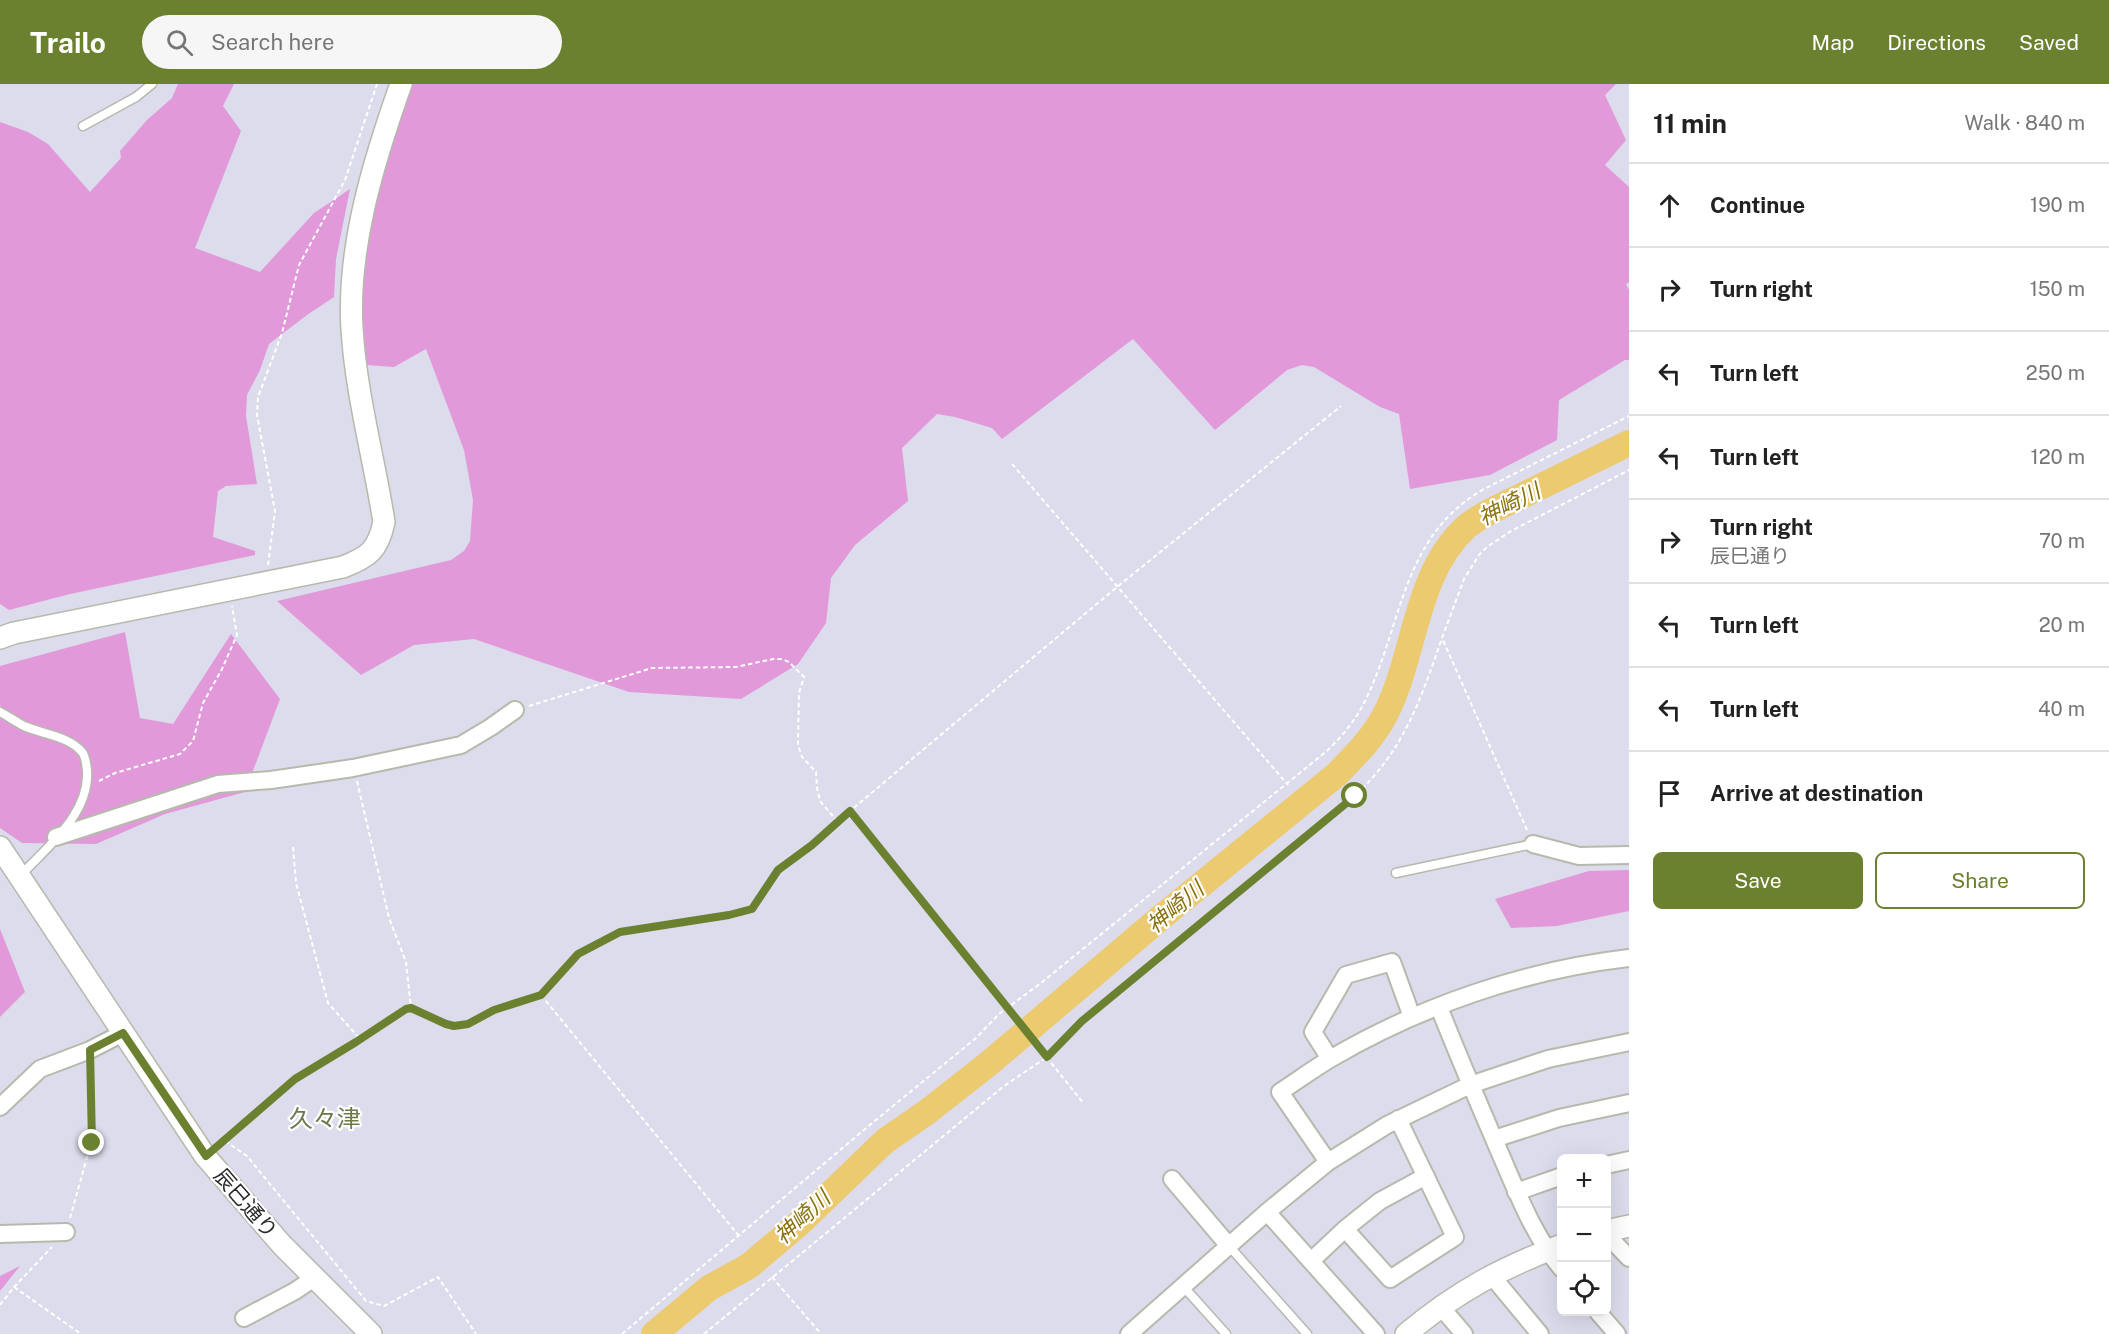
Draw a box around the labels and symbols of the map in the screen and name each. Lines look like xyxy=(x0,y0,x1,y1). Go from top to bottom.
water label: 神崎川 xyxy=(1474,477,1546,531)
route start xyxy=(1341,782,1367,808)
water label: 神崎川 xyxy=(1141,875,1210,938)
district label: 久々津 xyxy=(289,1104,361,1132)
route end xyxy=(78,1129,104,1155)
street label: 辰巳通り xyxy=(209,1163,283,1243)
water label: 神崎川 xyxy=(769,1184,836,1249)

